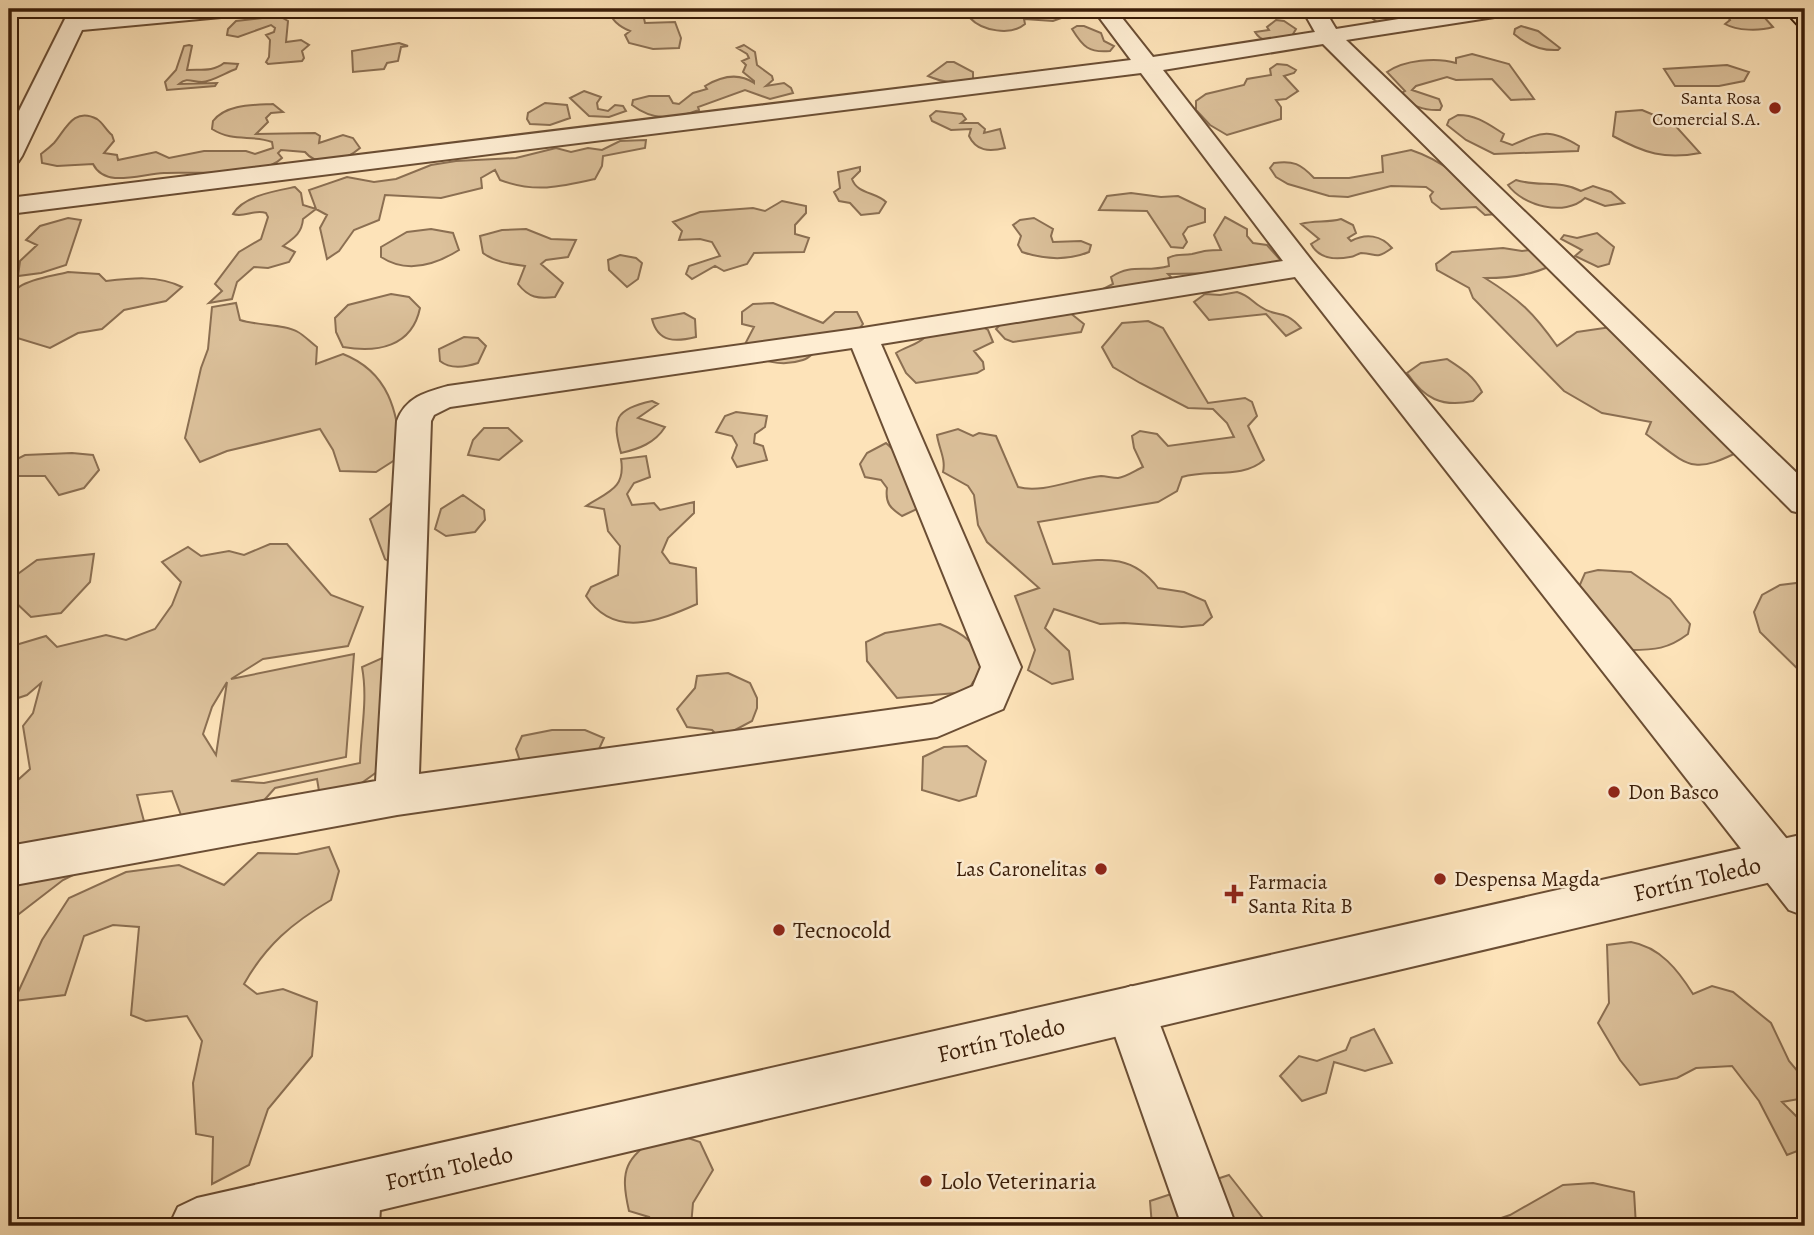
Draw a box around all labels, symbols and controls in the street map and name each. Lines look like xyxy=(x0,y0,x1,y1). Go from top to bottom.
place label: Santa Rosa Comercial S.A. xyxy=(1652,86,1762,131)
marker: Santa Rosa Comercial S.A. xyxy=(1767,100,1783,116)
place label: Don Basco xyxy=(1628,778,1719,806)
marker: Don Basco xyxy=(1606,784,1622,800)
street label: Fortín Toledo xyxy=(1630,849,1764,909)
place label: Las Caronelitas xyxy=(956,855,1087,883)
marker: Las Caronelitas xyxy=(1093,861,1109,877)
place label: Despensa Magda xyxy=(1454,865,1600,893)
place label: Farmacia Santa Rita B xyxy=(1248,868,1353,920)
marker: Despensa Magda xyxy=(1432,871,1448,887)
marker: Farmacia Santa Rita B xyxy=(1226,886,1242,902)
place label: Tecnocold xyxy=(793,914,891,946)
marker: Tecnocold xyxy=(771,922,787,938)
street label: Fortín Toledo xyxy=(934,1010,1068,1070)
street label: Fortín Toledo xyxy=(382,1138,516,1198)
place label: Lolo Veterinaria xyxy=(940,1165,1097,1197)
marker: Lolo Veterinaria xyxy=(918,1173,934,1189)

